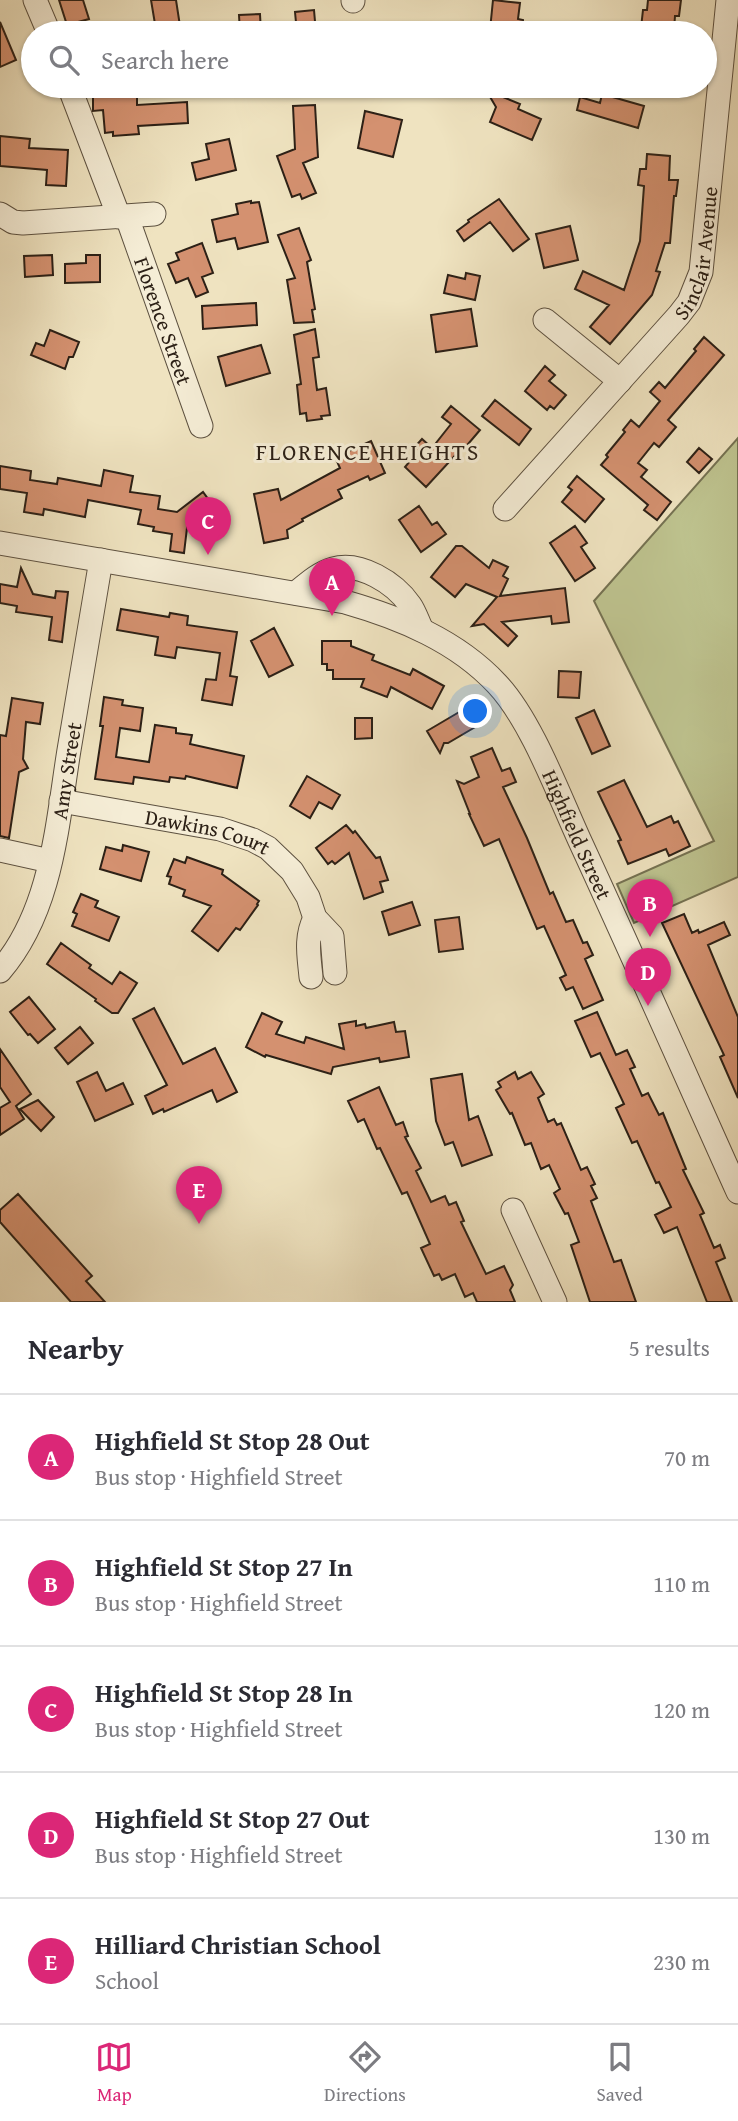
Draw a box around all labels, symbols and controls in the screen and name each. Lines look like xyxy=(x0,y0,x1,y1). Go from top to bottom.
search box xyxy=(21,21,717,98)
text: Search here xyxy=(101,40,229,79)
icon: search xyxy=(45,41,83,79)
street label: Sinclair Avenue xyxy=(666,185,725,326)
street label: Florence Street xyxy=(127,252,201,389)
district label: FLORENCE HEIGHTS xyxy=(256,435,480,468)
pin: C xyxy=(185,497,231,555)
pin: A xyxy=(309,558,355,616)
your location xyxy=(458,694,492,728)
street label: Amy Street xyxy=(43,719,89,822)
street label: Highfield Street xyxy=(535,764,620,905)
street label: Dawkins Court xyxy=(143,801,277,862)
pin: B xyxy=(627,879,673,937)
pin: D xyxy=(625,948,671,1006)
pin: E xyxy=(176,1166,222,1224)
text: Nearby xyxy=(28,1326,124,1370)
text: 5 results xyxy=(629,1331,710,1364)
text: Highfield St Stop 28 Out xyxy=(95,1421,370,1460)
text: A xyxy=(44,1441,58,1474)
text: 70 m xyxy=(664,1441,710,1474)
text: Bus stop · Highfield Street xyxy=(95,1460,343,1493)
text: Highfield St Stop 27 In xyxy=(95,1547,353,1586)
text: B xyxy=(44,1567,58,1600)
text: 110 m xyxy=(653,1567,710,1600)
text: Bus stop · Highfield Street xyxy=(95,1586,343,1619)
text: Highfield St Stop 28 In xyxy=(95,1673,353,1712)
text: C xyxy=(44,1693,58,1726)
text: 120 m xyxy=(653,1693,710,1726)
text: Bus stop · Highfield Street xyxy=(95,1712,343,1745)
text: Highfield St Stop 27 Out xyxy=(95,1799,370,1838)
text: D xyxy=(44,1819,58,1852)
text: 130 m xyxy=(653,1819,710,1852)
text: Bus stop · Highfield Street xyxy=(95,1838,343,1871)
text: Hilliard Christian School xyxy=(95,1925,381,1964)
text: E xyxy=(45,1945,57,1978)
text: 230 m xyxy=(653,1945,710,1978)
text: School xyxy=(95,1964,159,1997)
tab: Map xyxy=(95,2038,133,2108)
tab: Directions xyxy=(324,2038,406,2108)
tab: Saved xyxy=(597,2038,643,2108)

